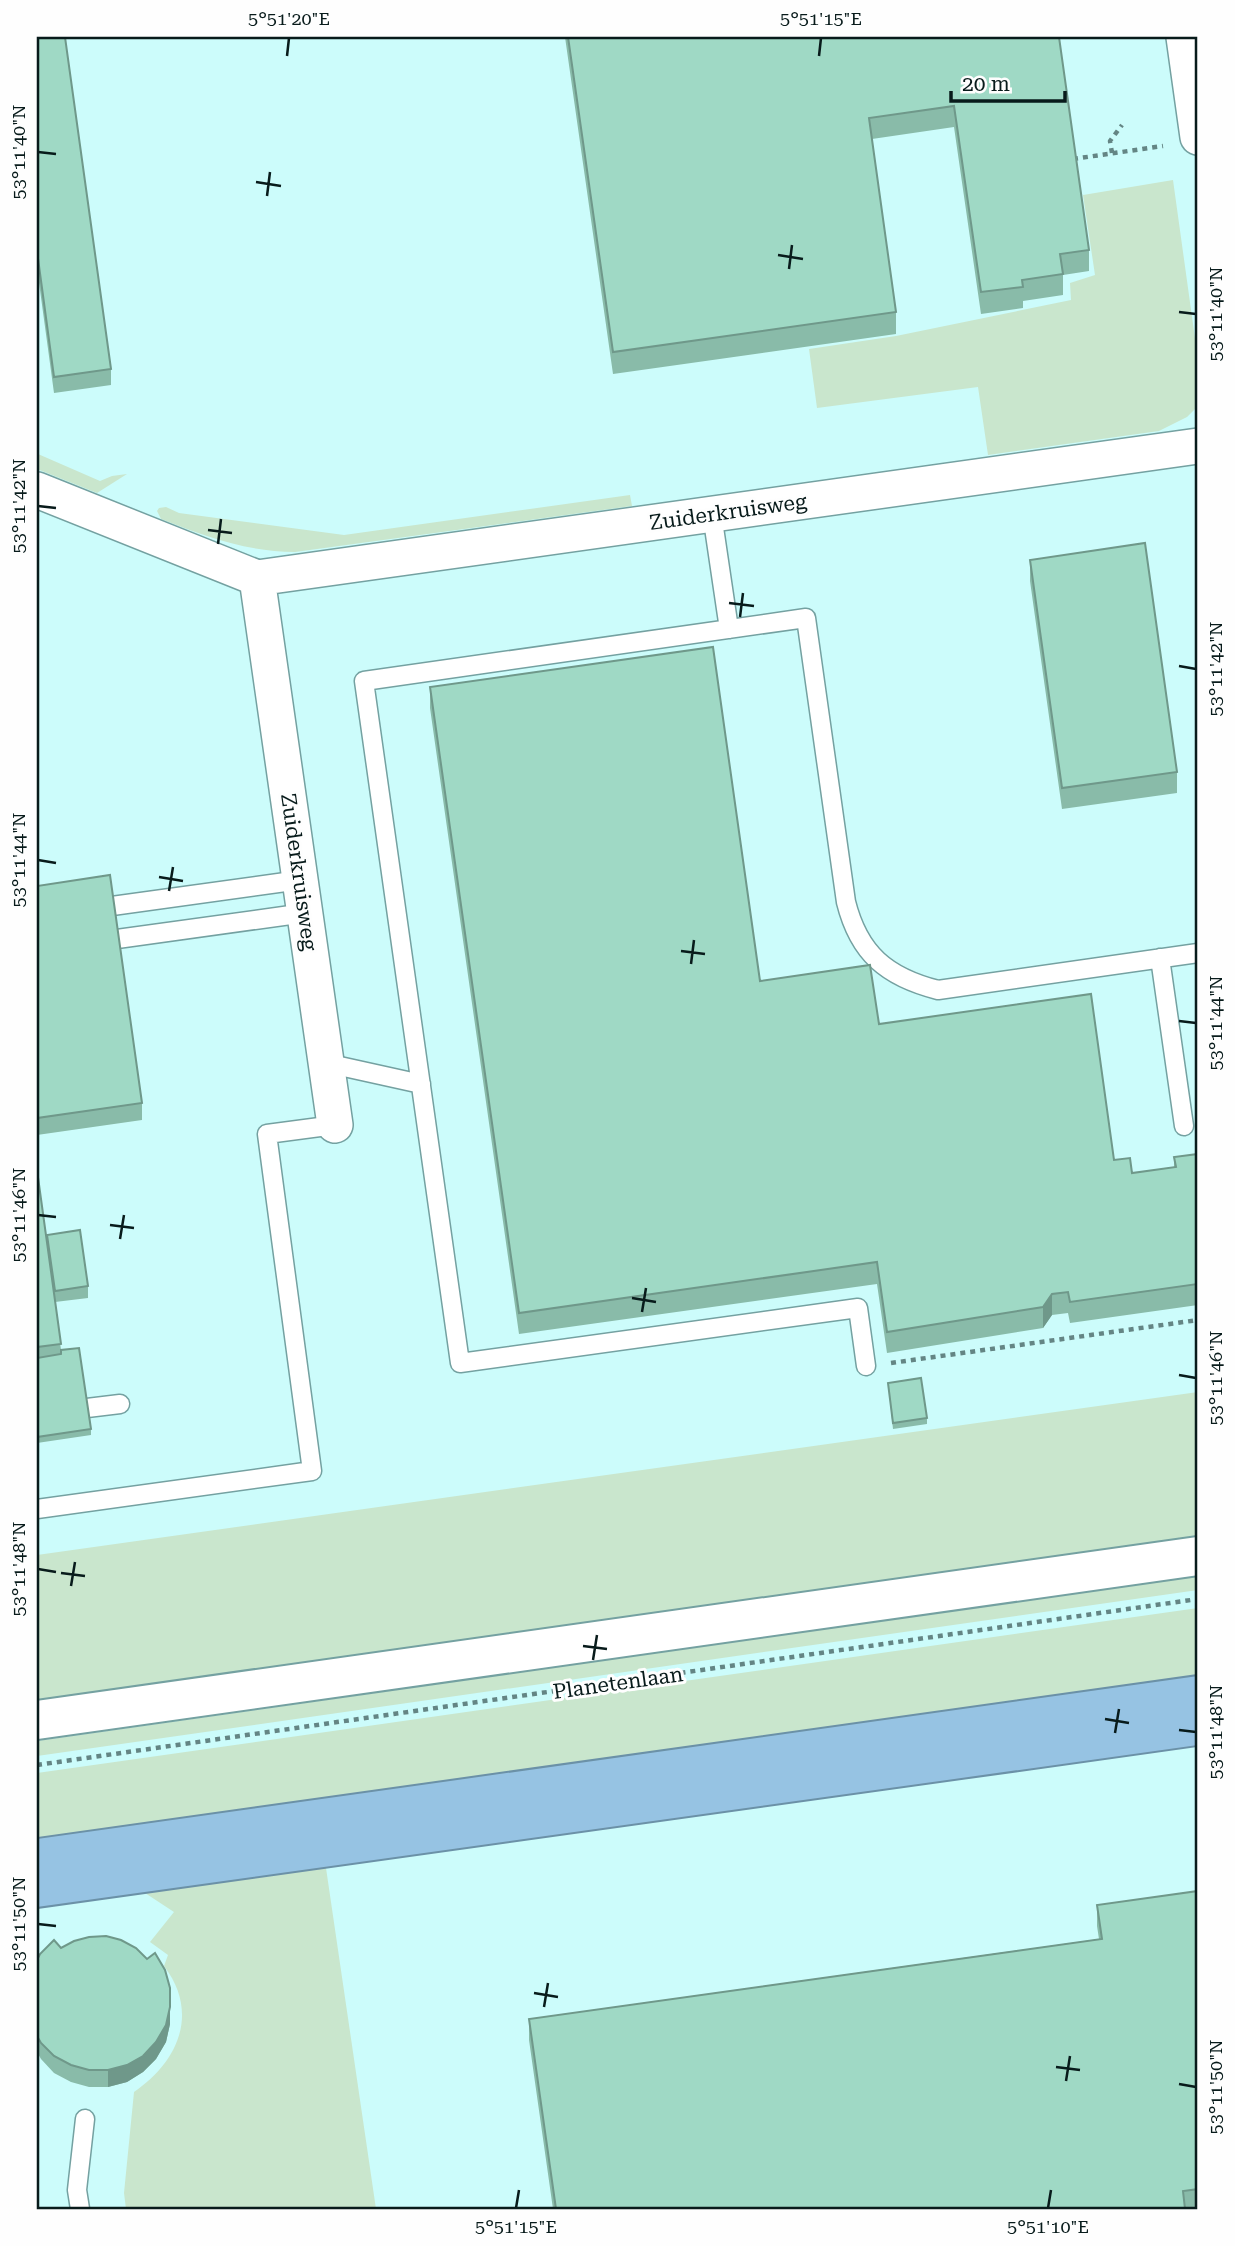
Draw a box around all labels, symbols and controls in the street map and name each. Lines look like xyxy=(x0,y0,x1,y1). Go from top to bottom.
text: 5°51'20"E xyxy=(248,8,330,29)
text: 5°51'15"E xyxy=(780,8,862,29)
scale bar xyxy=(951,60,1065,104)
text: 20 m xyxy=(962,72,1010,96)
text: 53°11'40"N xyxy=(8,105,29,199)
text: 53°11'40"N xyxy=(1205,267,1226,361)
text: 53°11'42"N xyxy=(8,459,29,553)
street label: Zuiderkruisweg xyxy=(648,489,808,535)
text: 53°11'42"N xyxy=(1205,622,1226,716)
street label: Zuiderkruisweg xyxy=(276,792,322,952)
text: 53°11'44"N xyxy=(8,813,29,907)
text: 53°11'44"N xyxy=(1205,976,1226,1070)
text: 53°11'46"N xyxy=(8,1168,29,1262)
text: 53°11'46"N xyxy=(1205,1331,1226,1425)
text: 53°11'48"N xyxy=(8,1522,29,1616)
street label: Planetenlaan xyxy=(551,1662,685,1704)
text: 53°11'48"N xyxy=(1205,1685,1226,1779)
text: 53°11'50"N xyxy=(8,1877,29,1971)
text: 53°11'50"N xyxy=(1205,2040,1226,2134)
text: 5°51'15"E xyxy=(475,2216,557,2237)
text: 5°51'10"E xyxy=(1007,2216,1089,2237)

